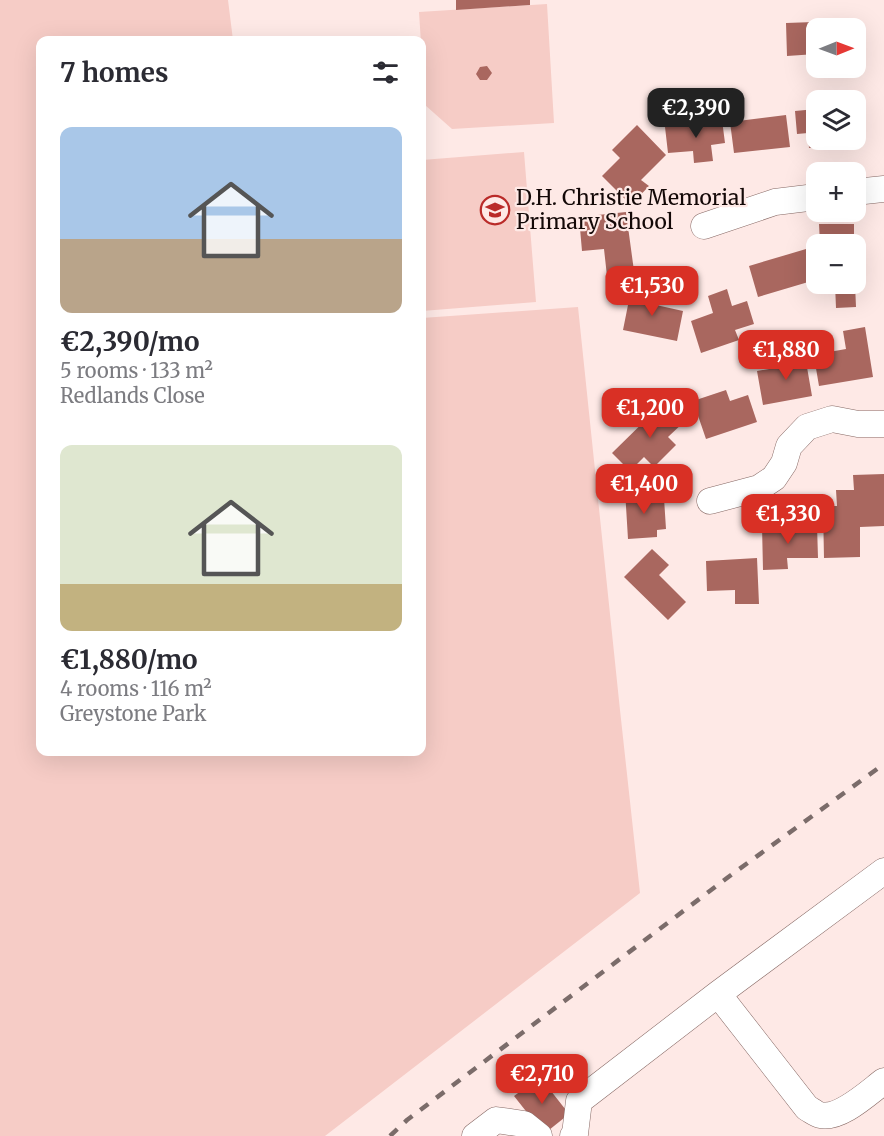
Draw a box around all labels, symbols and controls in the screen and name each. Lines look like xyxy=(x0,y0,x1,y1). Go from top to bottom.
north arrow xyxy=(806,18,866,78)
map controls xyxy=(806,18,866,294)
text: 7 homes xyxy=(60,56,168,89)
icon: filters xyxy=(369,56,402,89)
pin: €2,390 xyxy=(647,88,745,139)
button: layers xyxy=(806,90,866,150)
text: €2,390 xyxy=(661,95,731,120)
button: + xyxy=(806,162,866,222)
icon: home xyxy=(177,166,285,274)
place label: D.H. Christie Memorial Primary School xyxy=(516,184,746,235)
school or university icon: D.H. Christie Memorial Primary School xyxy=(479,194,511,226)
button: − xyxy=(806,234,866,294)
pin: €1,530 xyxy=(603,266,701,317)
text: €1,530 xyxy=(619,273,685,298)
text: €2,390/mo xyxy=(60,325,199,358)
pin: €1,880 xyxy=(737,330,835,381)
text: €1,880 xyxy=(752,337,820,362)
text: 5 rooms · 133 m² xyxy=(60,358,213,383)
text: Redlands Close xyxy=(60,383,205,408)
pin: €1,200 xyxy=(601,388,699,439)
text: €1,200 xyxy=(616,395,684,420)
pin: €1,400 xyxy=(595,464,693,515)
text: €1,400 xyxy=(610,471,678,496)
icon: home xyxy=(177,484,285,592)
pin: €1,330 xyxy=(739,494,837,545)
text: €1,330 xyxy=(755,501,821,526)
text: €1,880/mo xyxy=(60,643,198,676)
text: 4 rooms · 116 m² xyxy=(60,676,212,701)
text: Greystone Park xyxy=(60,701,206,726)
pin: €2,710 xyxy=(493,1054,591,1105)
text: €2,710 xyxy=(510,1061,574,1086)

